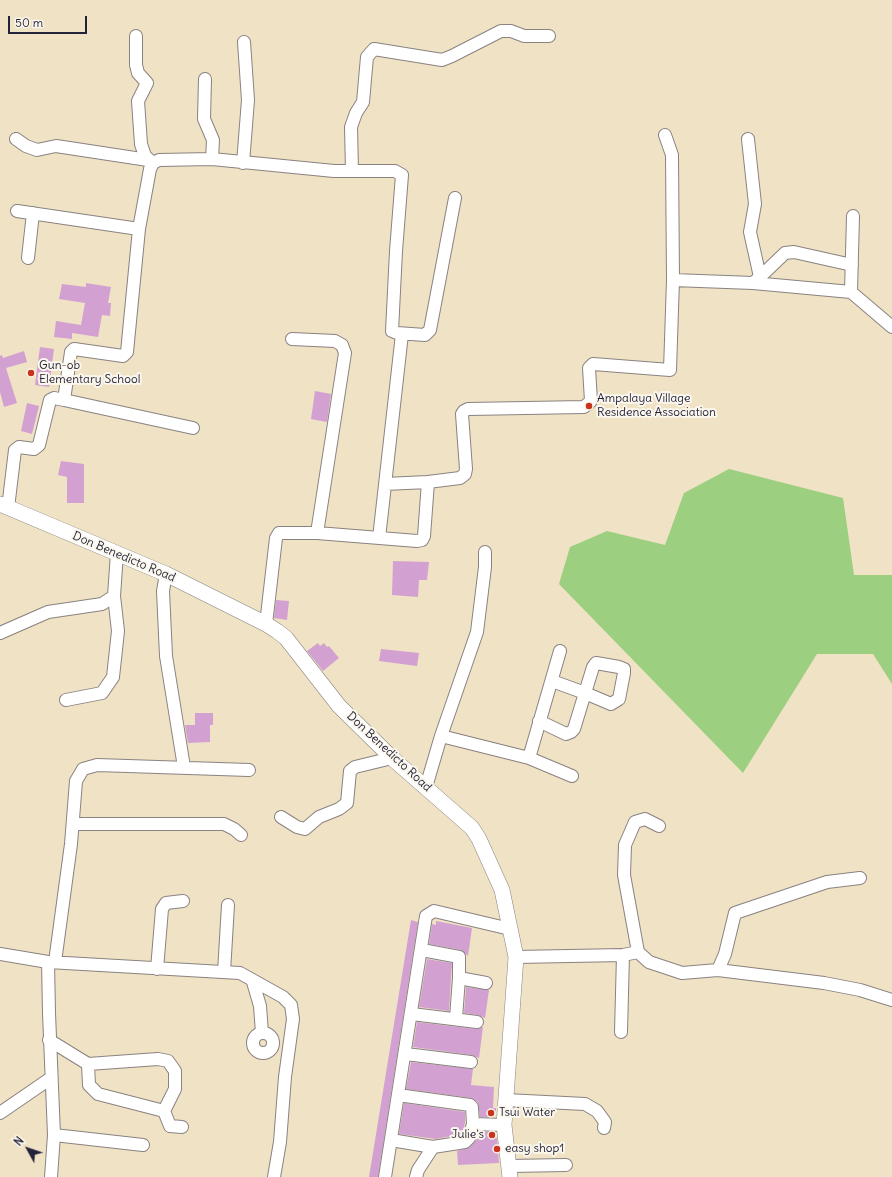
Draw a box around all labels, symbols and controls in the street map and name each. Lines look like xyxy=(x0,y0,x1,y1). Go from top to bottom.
scale bar xyxy=(10,8,89,34)
text: 50 m xyxy=(15,15,43,30)
place label: Gun-ob Elementary School xyxy=(39,359,140,387)
marker: Gun-ob Elementary School xyxy=(26,368,36,378)
place label: Ampalaya Village Residence Association xyxy=(597,392,716,420)
marker: Ampalaya Village Residence Association xyxy=(584,401,594,411)
street label: Don Benedicto Road xyxy=(70,529,178,585)
street label: Don Benedicto Road xyxy=(344,709,434,795)
place label: Tsui Water xyxy=(499,1106,555,1120)
marker: Tsui Water xyxy=(486,1108,496,1118)
place label: Julie's xyxy=(451,1128,484,1142)
north arrow xyxy=(8,1129,48,1169)
marker: Julie's xyxy=(487,1130,497,1140)
text: N xyxy=(11,1134,27,1149)
place label: easy shop1 xyxy=(505,1142,564,1156)
marker: easy shop1 xyxy=(492,1144,502,1154)

